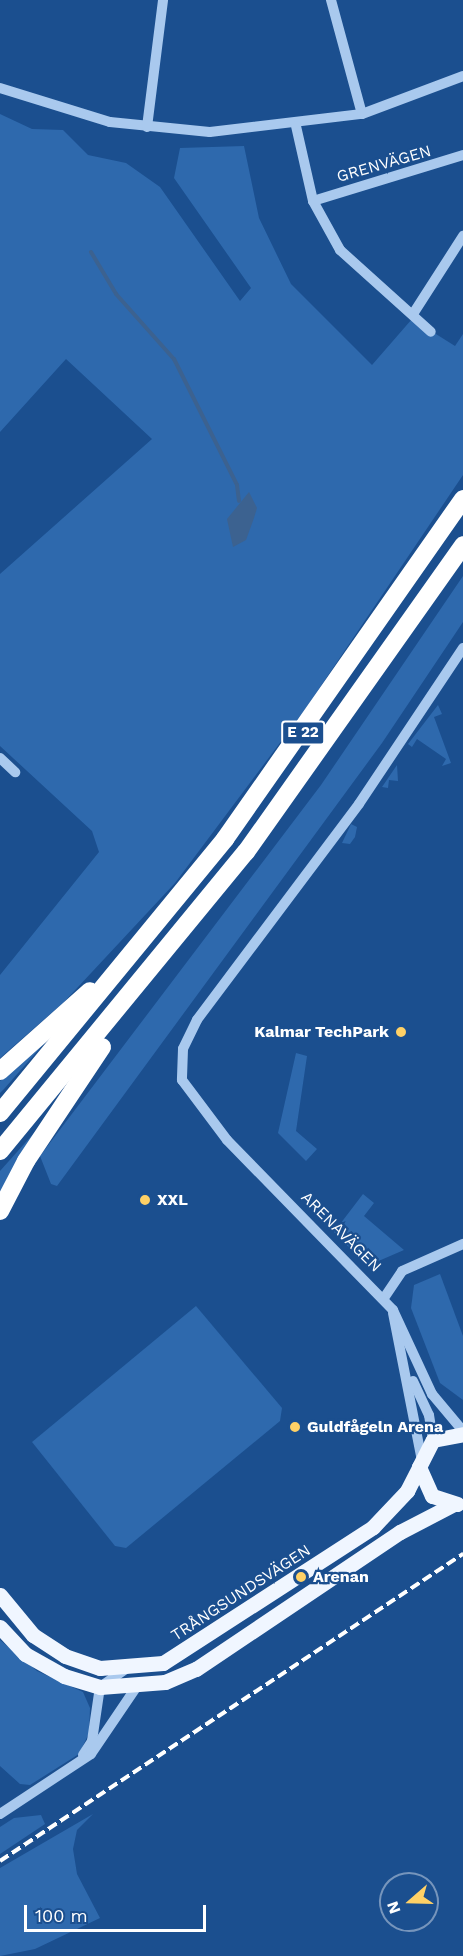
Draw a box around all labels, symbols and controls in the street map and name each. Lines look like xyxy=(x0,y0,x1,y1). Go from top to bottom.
street label: GRENVÄGEN xyxy=(335,141,433,187)
road number: E 22 xyxy=(280,721,326,745)
place label: Kalmar TechPark xyxy=(254,1022,389,1042)
marker: Kalmar TechPark xyxy=(394,1025,408,1039)
street label: ARENAVÄGEN xyxy=(297,1188,385,1276)
place label: XXL xyxy=(157,1190,188,1210)
marker: XXL xyxy=(138,1193,152,1207)
place label: Guldfågeln Arena xyxy=(307,1417,444,1437)
marker: Guldfågeln Arena xyxy=(288,1420,302,1434)
street label: TRÅNGSUNDSVÄGEN xyxy=(168,1541,314,1645)
place label: Arenan xyxy=(313,1567,369,1587)
marker: Arenan xyxy=(294,1570,308,1584)
north arrow xyxy=(379,1872,439,1932)
scale bar xyxy=(27,1893,208,1931)
text: N xyxy=(383,1899,404,1916)
text: 100 m xyxy=(35,1905,88,1926)

